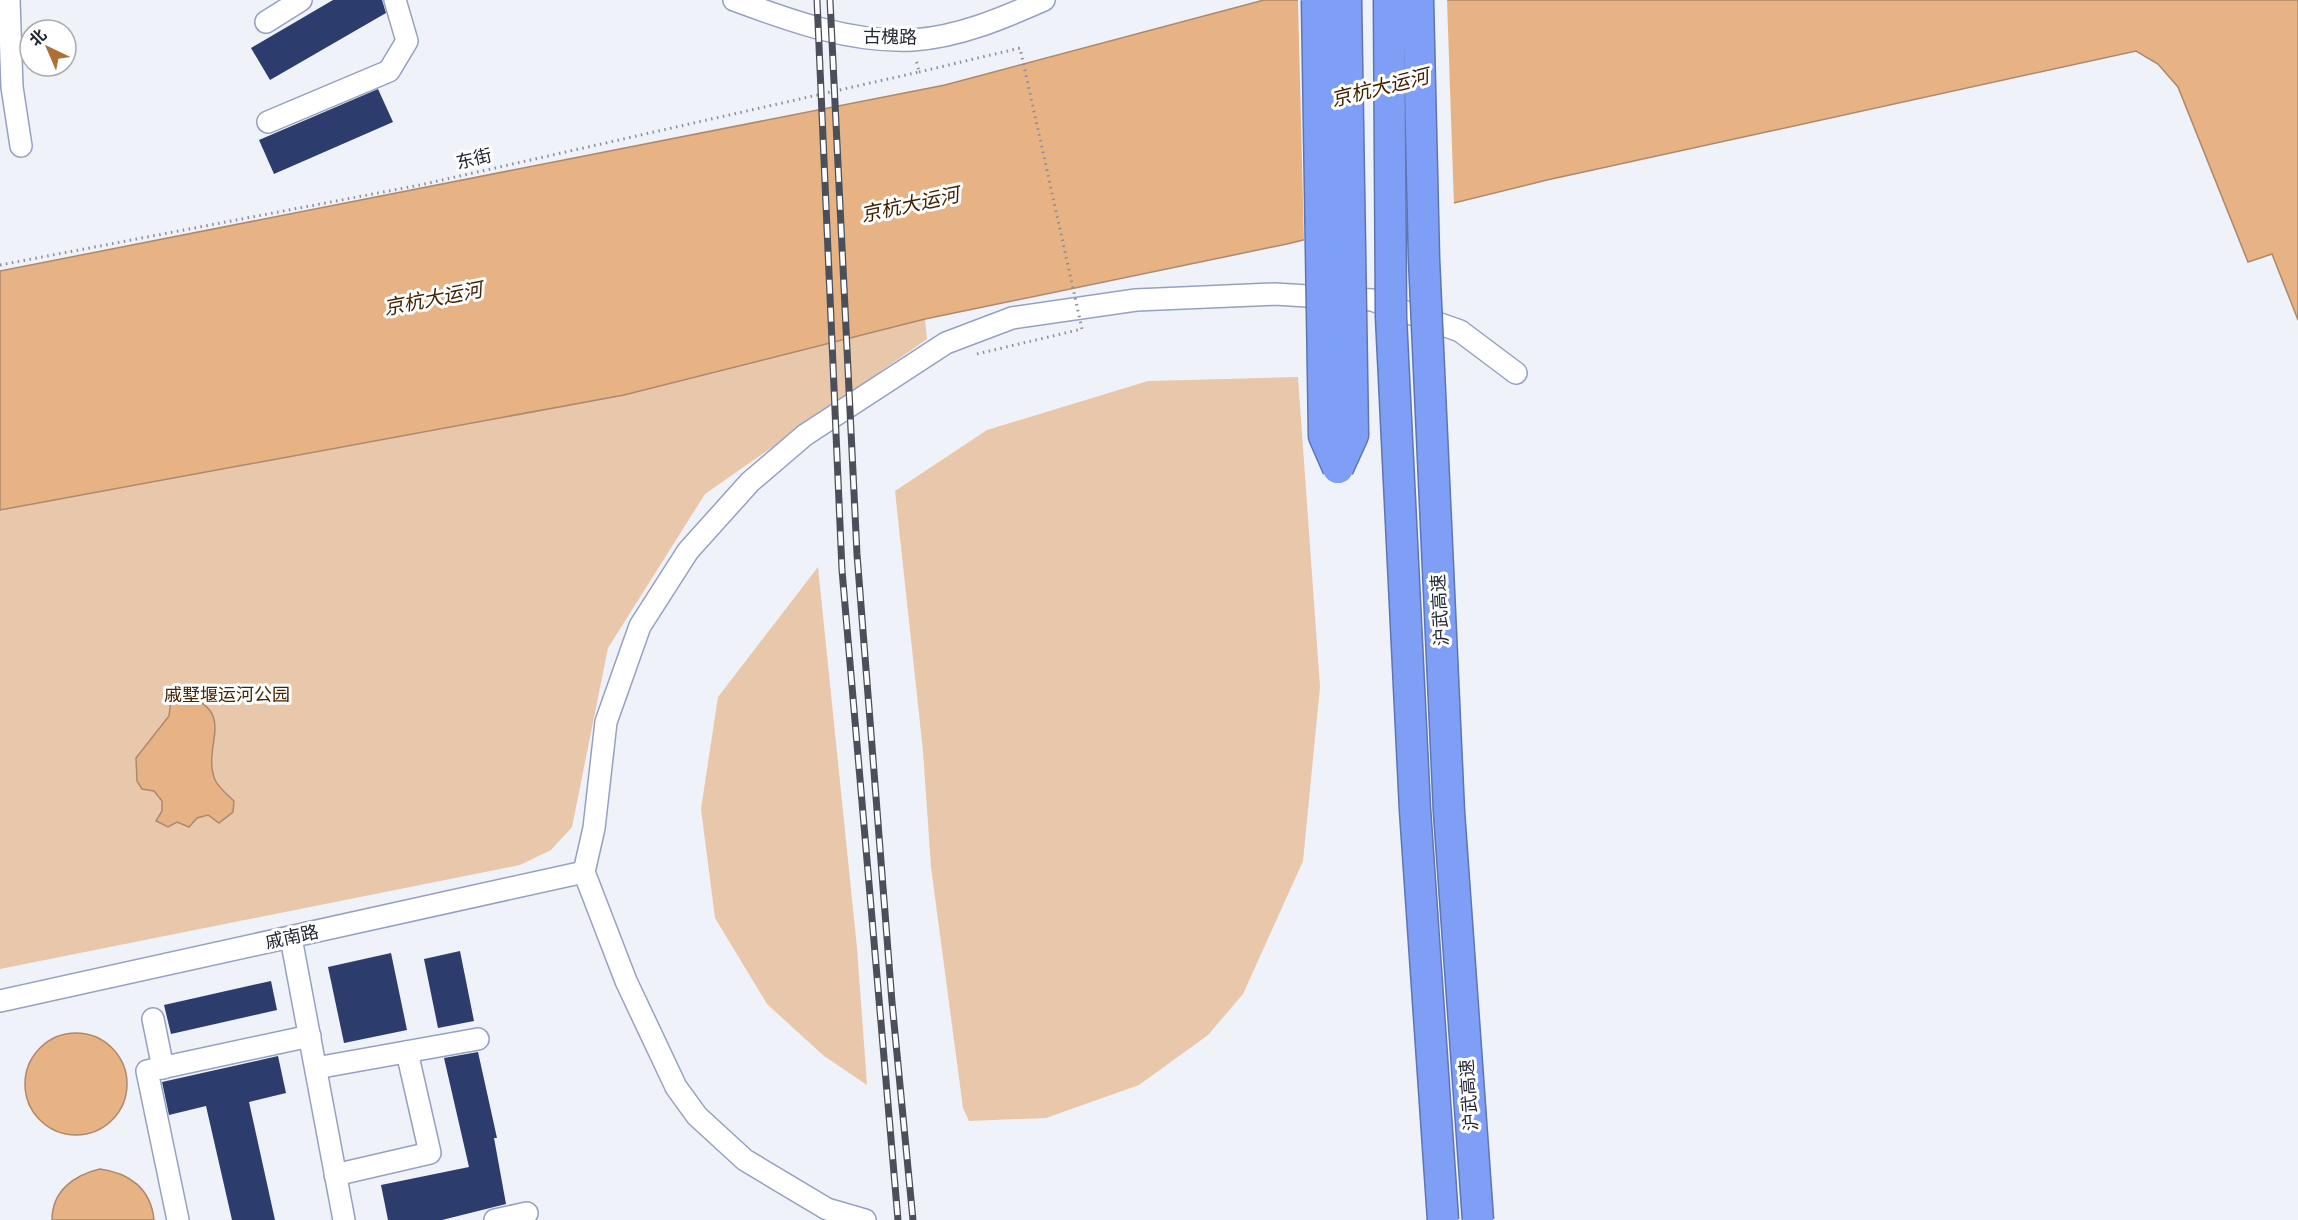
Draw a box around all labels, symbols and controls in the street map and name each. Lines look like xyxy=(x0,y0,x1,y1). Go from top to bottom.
north arrow xyxy=(18,18,78,78)
text: 北 xyxy=(25,24,52,51)
street label: 古槐路 xyxy=(863,25,917,49)
water label: 京杭大运河 xyxy=(1328,62,1436,113)
street label: 东街 xyxy=(454,143,494,175)
water label: 京杭大运河 xyxy=(858,181,966,229)
water label: 京杭大运河 xyxy=(381,275,489,322)
street label: 沪武高速 xyxy=(1426,573,1454,647)
park label: 戚墅堰运河公园 xyxy=(164,683,290,707)
street label: 戚南路 xyxy=(263,920,321,954)
street label: 沪武高速 xyxy=(1455,1058,1483,1132)

